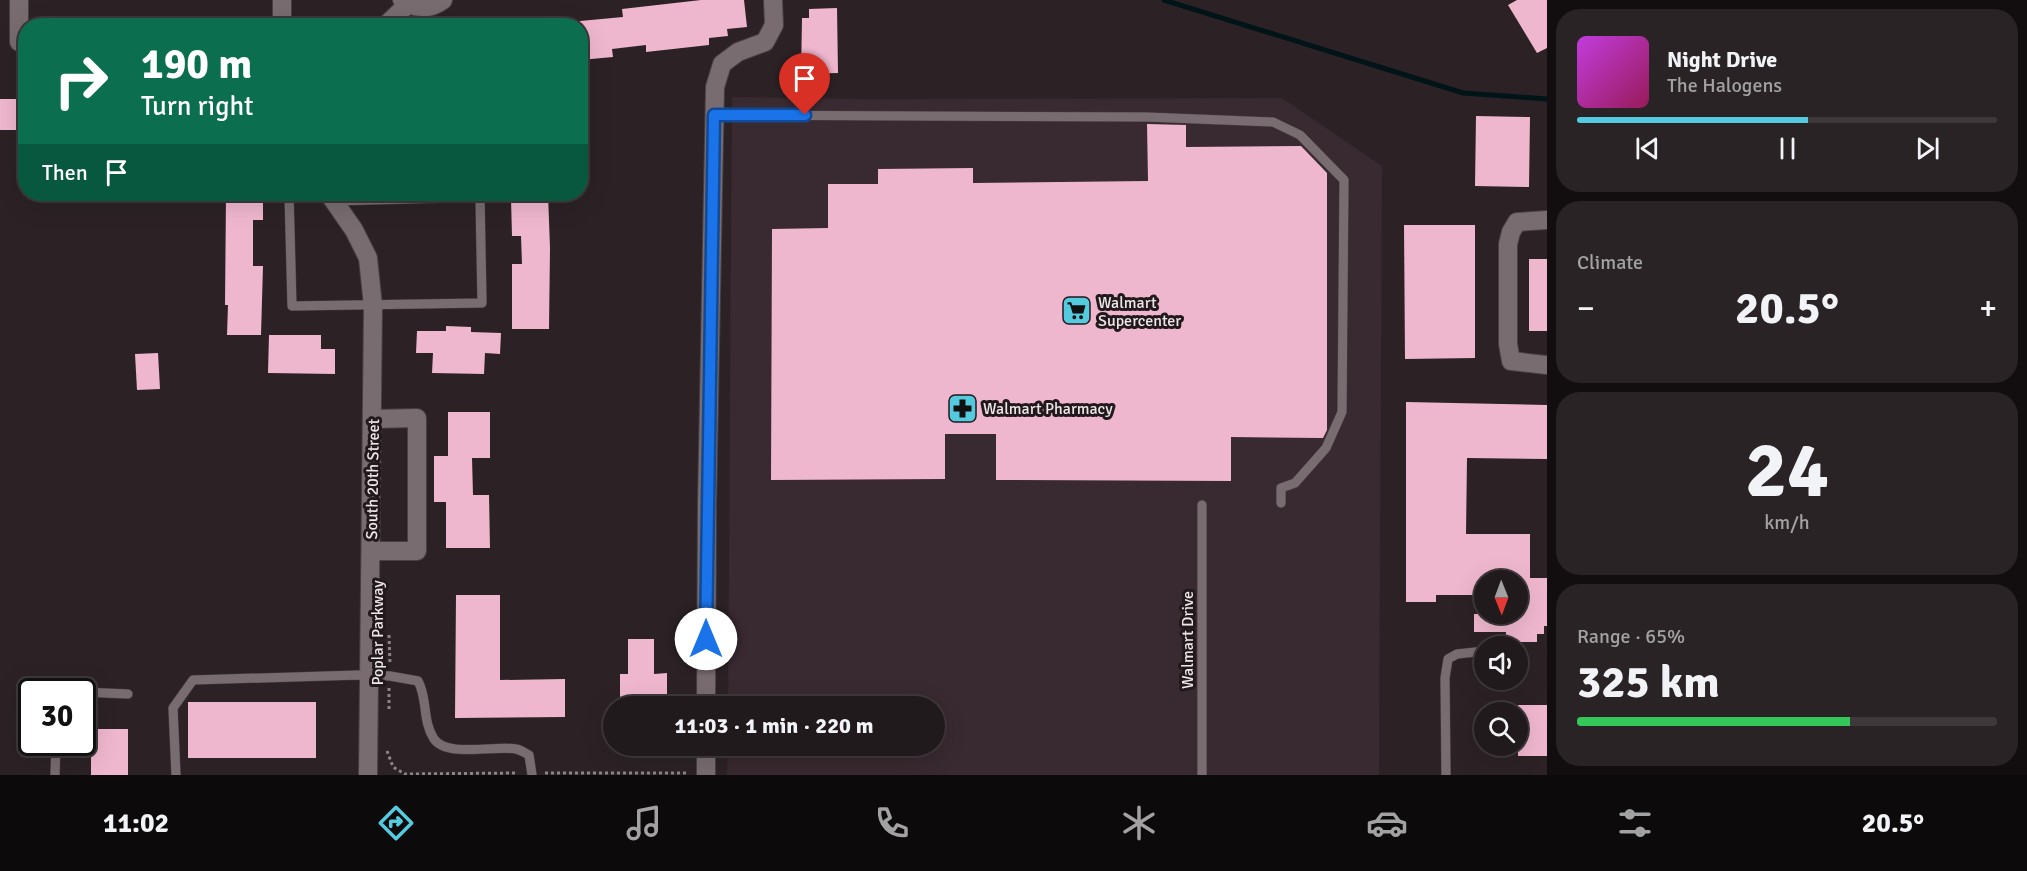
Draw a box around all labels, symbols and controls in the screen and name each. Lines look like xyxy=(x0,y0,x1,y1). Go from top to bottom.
text: 190 m xyxy=(141,39,252,90)
icon: right xyxy=(42,42,120,120)
text: Night Drive xyxy=(1667,46,1777,73)
pin xyxy=(779,53,830,115)
icon: arrive xyxy=(788,62,821,95)
text: The Halogens xyxy=(1667,73,1782,98)
text: Turn right xyxy=(141,90,254,123)
icon: previous xyxy=(1631,132,1664,165)
icon: pause xyxy=(1771,132,1804,165)
icon: next xyxy=(1911,132,1944,165)
icon: arrive xyxy=(100,156,133,189)
text: Then xyxy=(42,159,88,186)
text: Climate xyxy=(1577,250,1643,275)
text: 20.5° xyxy=(1735,281,1839,336)
text: − xyxy=(1577,288,1595,329)
text: + xyxy=(1979,288,1997,329)
place label: Walmart Supercenter xyxy=(1098,293,1181,331)
supermarket icon: Walmart Supercenter xyxy=(1061,295,1093,327)
pharmacy icon: Walmart Pharmacy xyxy=(946,392,978,424)
place label: Walmart Pharmacy xyxy=(983,399,1113,419)
street label: South 20th Street xyxy=(362,418,384,539)
text: 24 xyxy=(1745,423,1829,519)
text: km/h xyxy=(1764,510,1810,535)
north arrow xyxy=(1474,570,1528,624)
map controls xyxy=(1474,570,1528,756)
street label: Poplar Parkway xyxy=(368,580,388,686)
street label: Walmart Drive xyxy=(1178,591,1198,689)
position arrow xyxy=(674,607,738,671)
text: Range · 65% xyxy=(1577,624,1685,649)
button: sound xyxy=(1474,636,1528,690)
text: 325 km xyxy=(1577,655,1720,710)
speed limit sign: 30 xyxy=(18,678,96,756)
button: search xyxy=(1474,702,1528,756)
text: 11:03 · 1 min · 220 m xyxy=(674,712,874,739)
icon: directions xyxy=(375,802,417,844)
icon: music xyxy=(623,802,665,844)
icon: phone xyxy=(871,802,913,844)
icon: climate xyxy=(1118,802,1160,844)
icon: car xyxy=(1366,802,1408,844)
icon: filters xyxy=(1614,802,1656,844)
text: 11:02 xyxy=(103,807,169,840)
text: 20.5° xyxy=(1862,807,1924,840)

